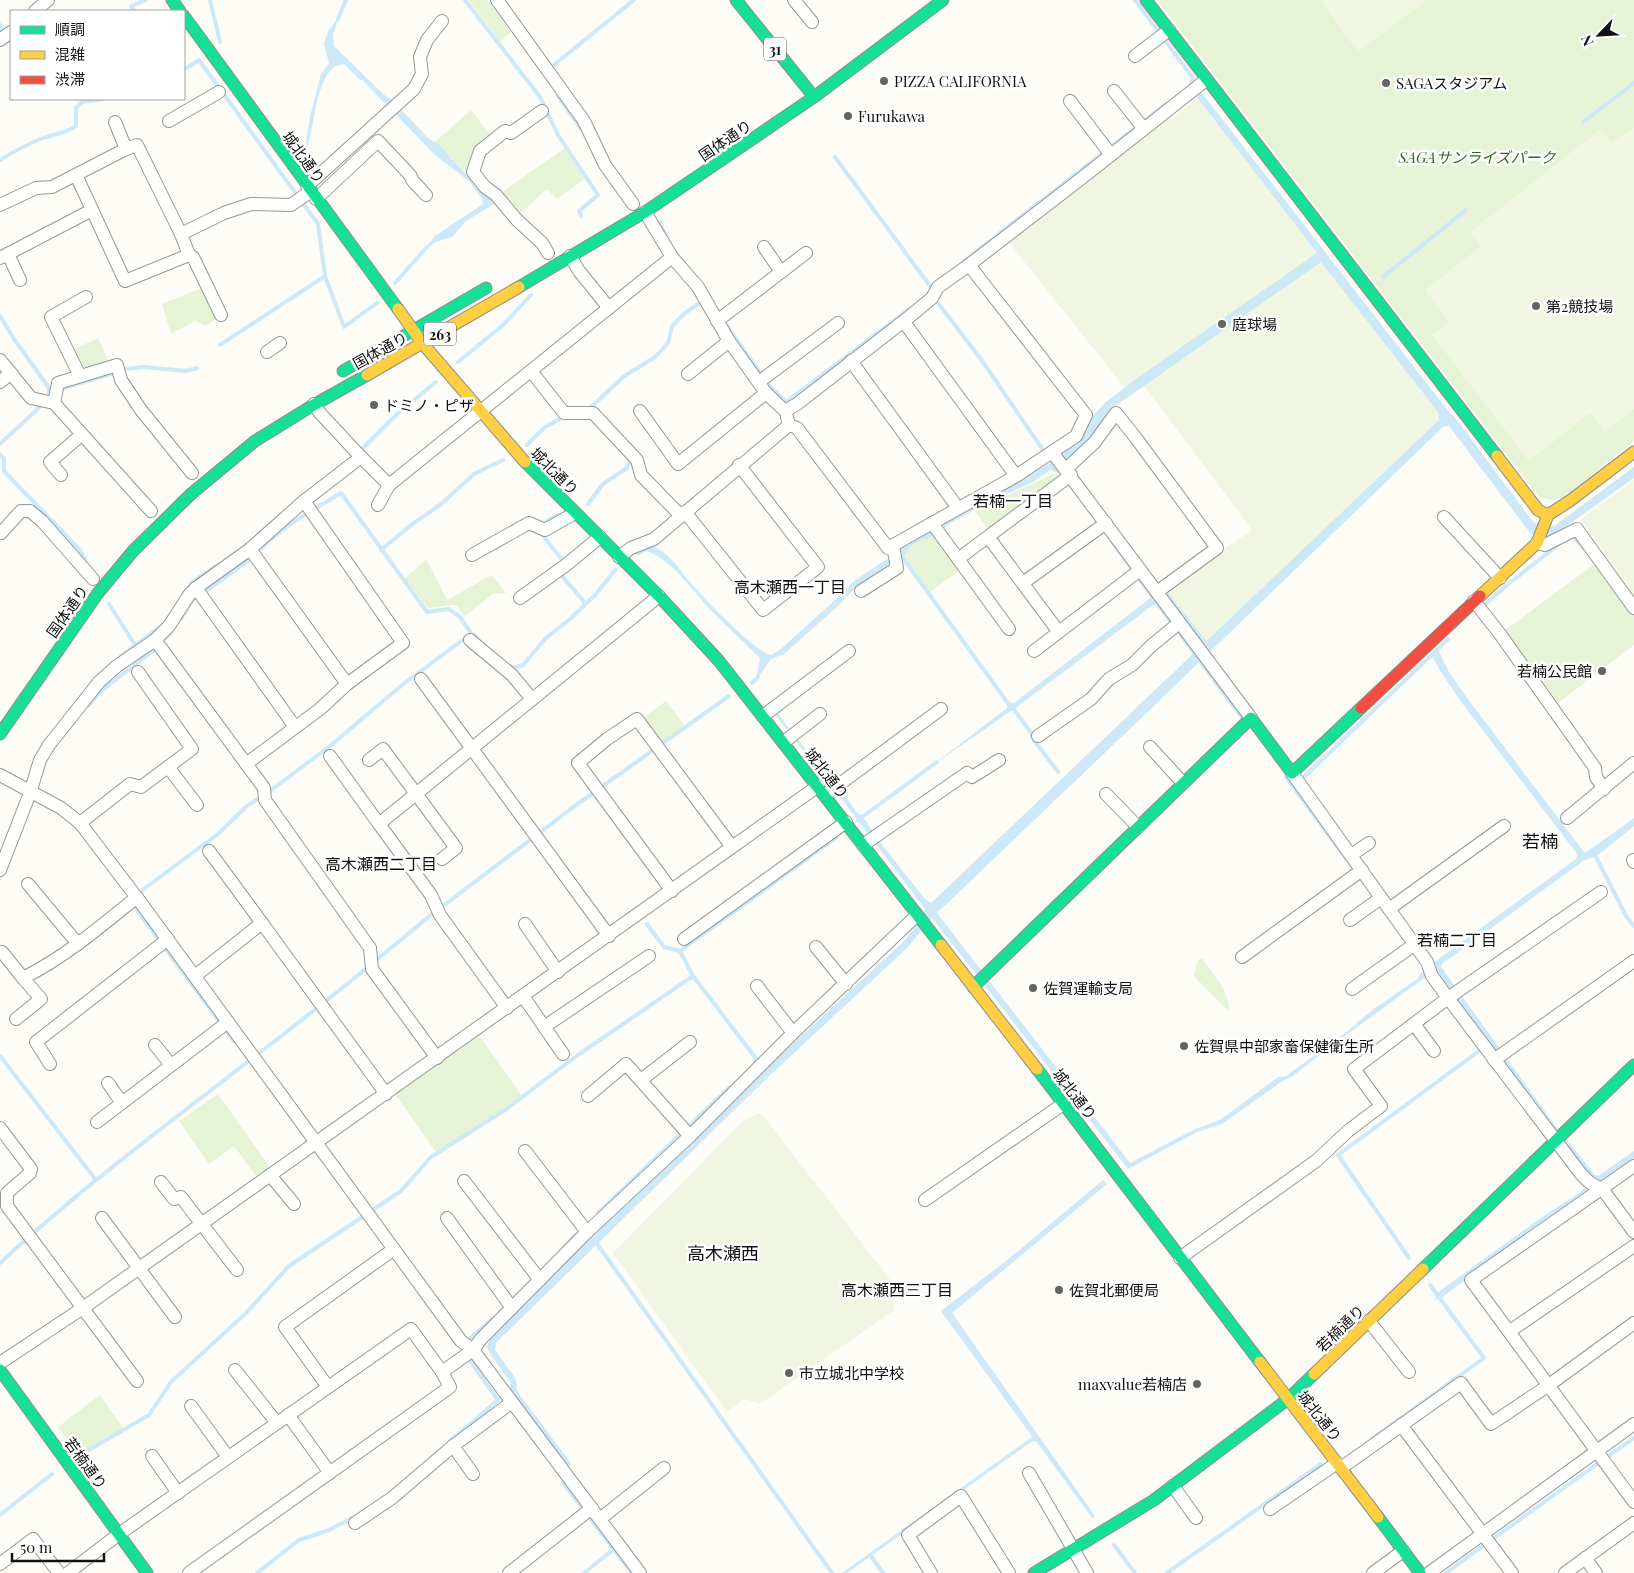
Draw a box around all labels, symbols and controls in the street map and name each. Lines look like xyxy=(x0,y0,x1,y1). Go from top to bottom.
legend xyxy=(10,10,185,100)
north arrow xyxy=(1574,10,1624,60)
text: 順調 xyxy=(55,19,85,39)
text: N xyxy=(1576,32,1598,49)
road number: 31 xyxy=(764,38,786,61)
text: 混雑 xyxy=(55,44,85,64)
text: 渋滞 xyxy=(55,69,85,89)
place label: PIZZA CALIFORNIA xyxy=(894,71,1027,91)
place label: SAGAスタジアム xyxy=(1396,73,1507,93)
marker: PIZZA CALIFORNIA xyxy=(878,75,890,87)
marker: SAGAスタジアム xyxy=(1380,77,1392,89)
place label: Furukawa xyxy=(858,106,926,126)
marker: Furukawa xyxy=(842,110,854,122)
street label: 国体通り xyxy=(695,115,755,165)
street label: 城北通り xyxy=(278,127,330,187)
park label: SAGAサンライズパーク xyxy=(1397,147,1557,167)
place label: 第2競技場 xyxy=(1546,296,1613,316)
marker: 第2競技場 xyxy=(1530,300,1542,312)
place label: 庭球場 xyxy=(1232,314,1277,334)
marker: 庭球場 xyxy=(1216,318,1228,330)
road number: 263 xyxy=(424,322,456,346)
street label: 国体通り xyxy=(349,327,411,373)
place label: ドミノ・ピザ xyxy=(384,395,474,415)
marker: ドミノ・ピザ xyxy=(368,399,380,411)
street label: 城北通り xyxy=(527,443,583,499)
district label: 若楠一丁目 xyxy=(973,490,1053,511)
district label: 高木瀬西一丁目 xyxy=(734,576,846,597)
street label: 国体通り xyxy=(42,581,92,641)
place label: 若楠公民館 xyxy=(1517,661,1592,681)
marker: 若楠公民館 xyxy=(1596,665,1608,677)
street label: 城北通り xyxy=(801,743,853,803)
district label: 若楠 xyxy=(1522,829,1558,853)
district label: 高木瀬西二丁目 xyxy=(325,853,437,874)
district label: 若楠二丁目 xyxy=(1417,929,1497,950)
place label: 佐賀運輸支局 xyxy=(1043,978,1133,998)
marker: 佐賀運輸支局 xyxy=(1027,982,1039,994)
place label: 佐賀県中部家畜保健衛生所 xyxy=(1194,1036,1374,1056)
marker: 佐賀県中部家畜保健衛生所 xyxy=(1178,1040,1190,1052)
street label: 城北通り xyxy=(1049,1064,1101,1124)
district label: 高木瀬西 xyxy=(687,1241,759,1265)
district label: 高木瀬西三丁目 xyxy=(841,1279,953,1300)
place label: 佐賀北郵便局 xyxy=(1069,1280,1159,1300)
marker: 佐賀北郵便局 xyxy=(1053,1284,1065,1296)
street label: 若楠通り xyxy=(1311,1300,1369,1356)
place label: 市立城北中学校 xyxy=(799,1363,904,1383)
marker: 市立城北中学校 xyxy=(783,1367,795,1379)
place label: maxvalue若楠店 xyxy=(1078,1374,1187,1394)
marker: maxvalue若楠店 xyxy=(1191,1378,1203,1390)
street label: 城北通り xyxy=(1294,1386,1346,1446)
street label: 若楠通り xyxy=(60,1433,112,1493)
scale bar xyxy=(12,1530,105,1562)
text: 50 m xyxy=(20,1537,53,1557)

